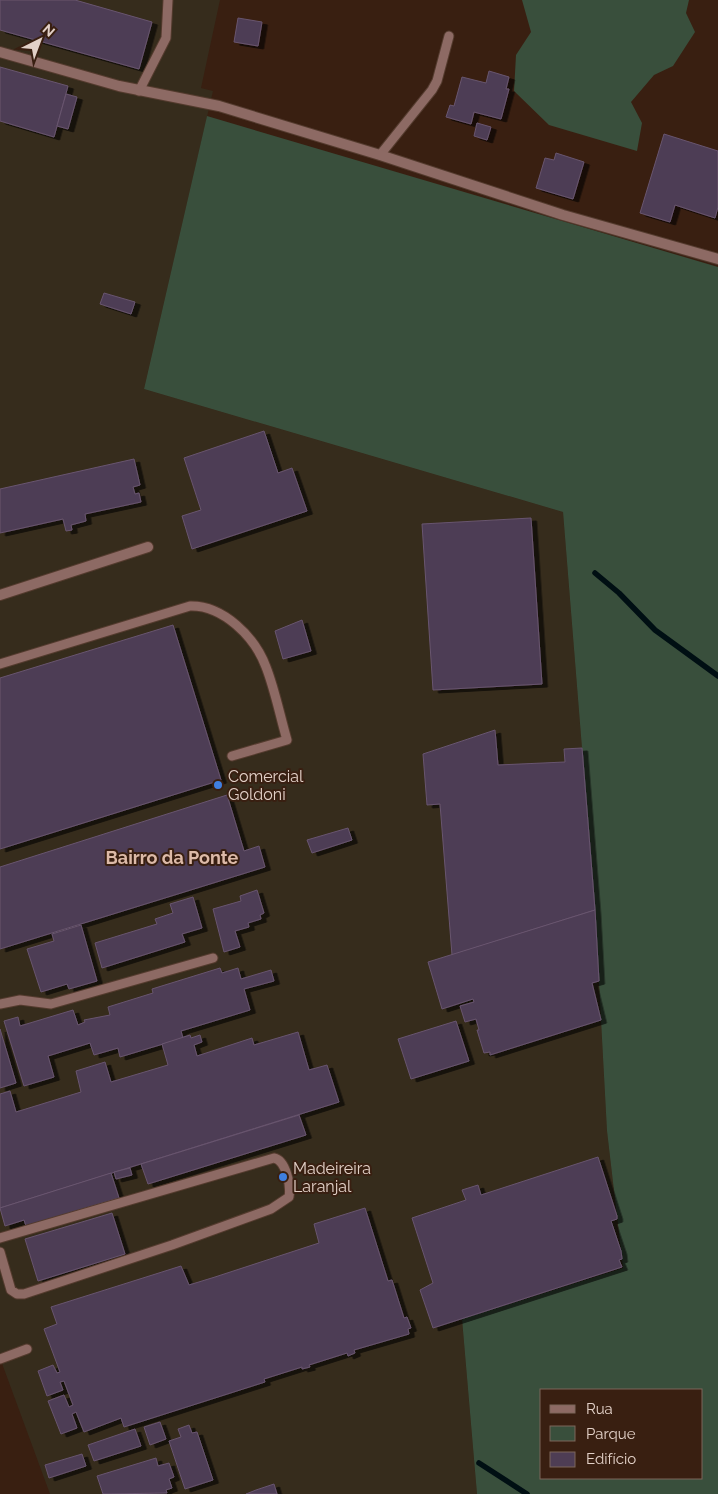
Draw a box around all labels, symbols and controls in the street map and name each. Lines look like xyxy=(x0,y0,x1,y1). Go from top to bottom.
north arrow xyxy=(15,15,65,65)
text: N xyxy=(39,21,58,40)
place label: Comercial Goldoni xyxy=(228,767,304,804)
marker: Comercial Goldoni xyxy=(212,779,224,791)
district label: Bairro da Ponte xyxy=(106,847,239,868)
place label: Madeireira Laranjal xyxy=(293,1159,371,1196)
marker: Madeireira Laranjal xyxy=(277,1171,289,1183)
legend xyxy=(540,1389,703,1479)
text: Rua xyxy=(586,1400,613,1418)
text: Parque xyxy=(586,1425,636,1443)
text: Edifício xyxy=(586,1450,636,1468)

